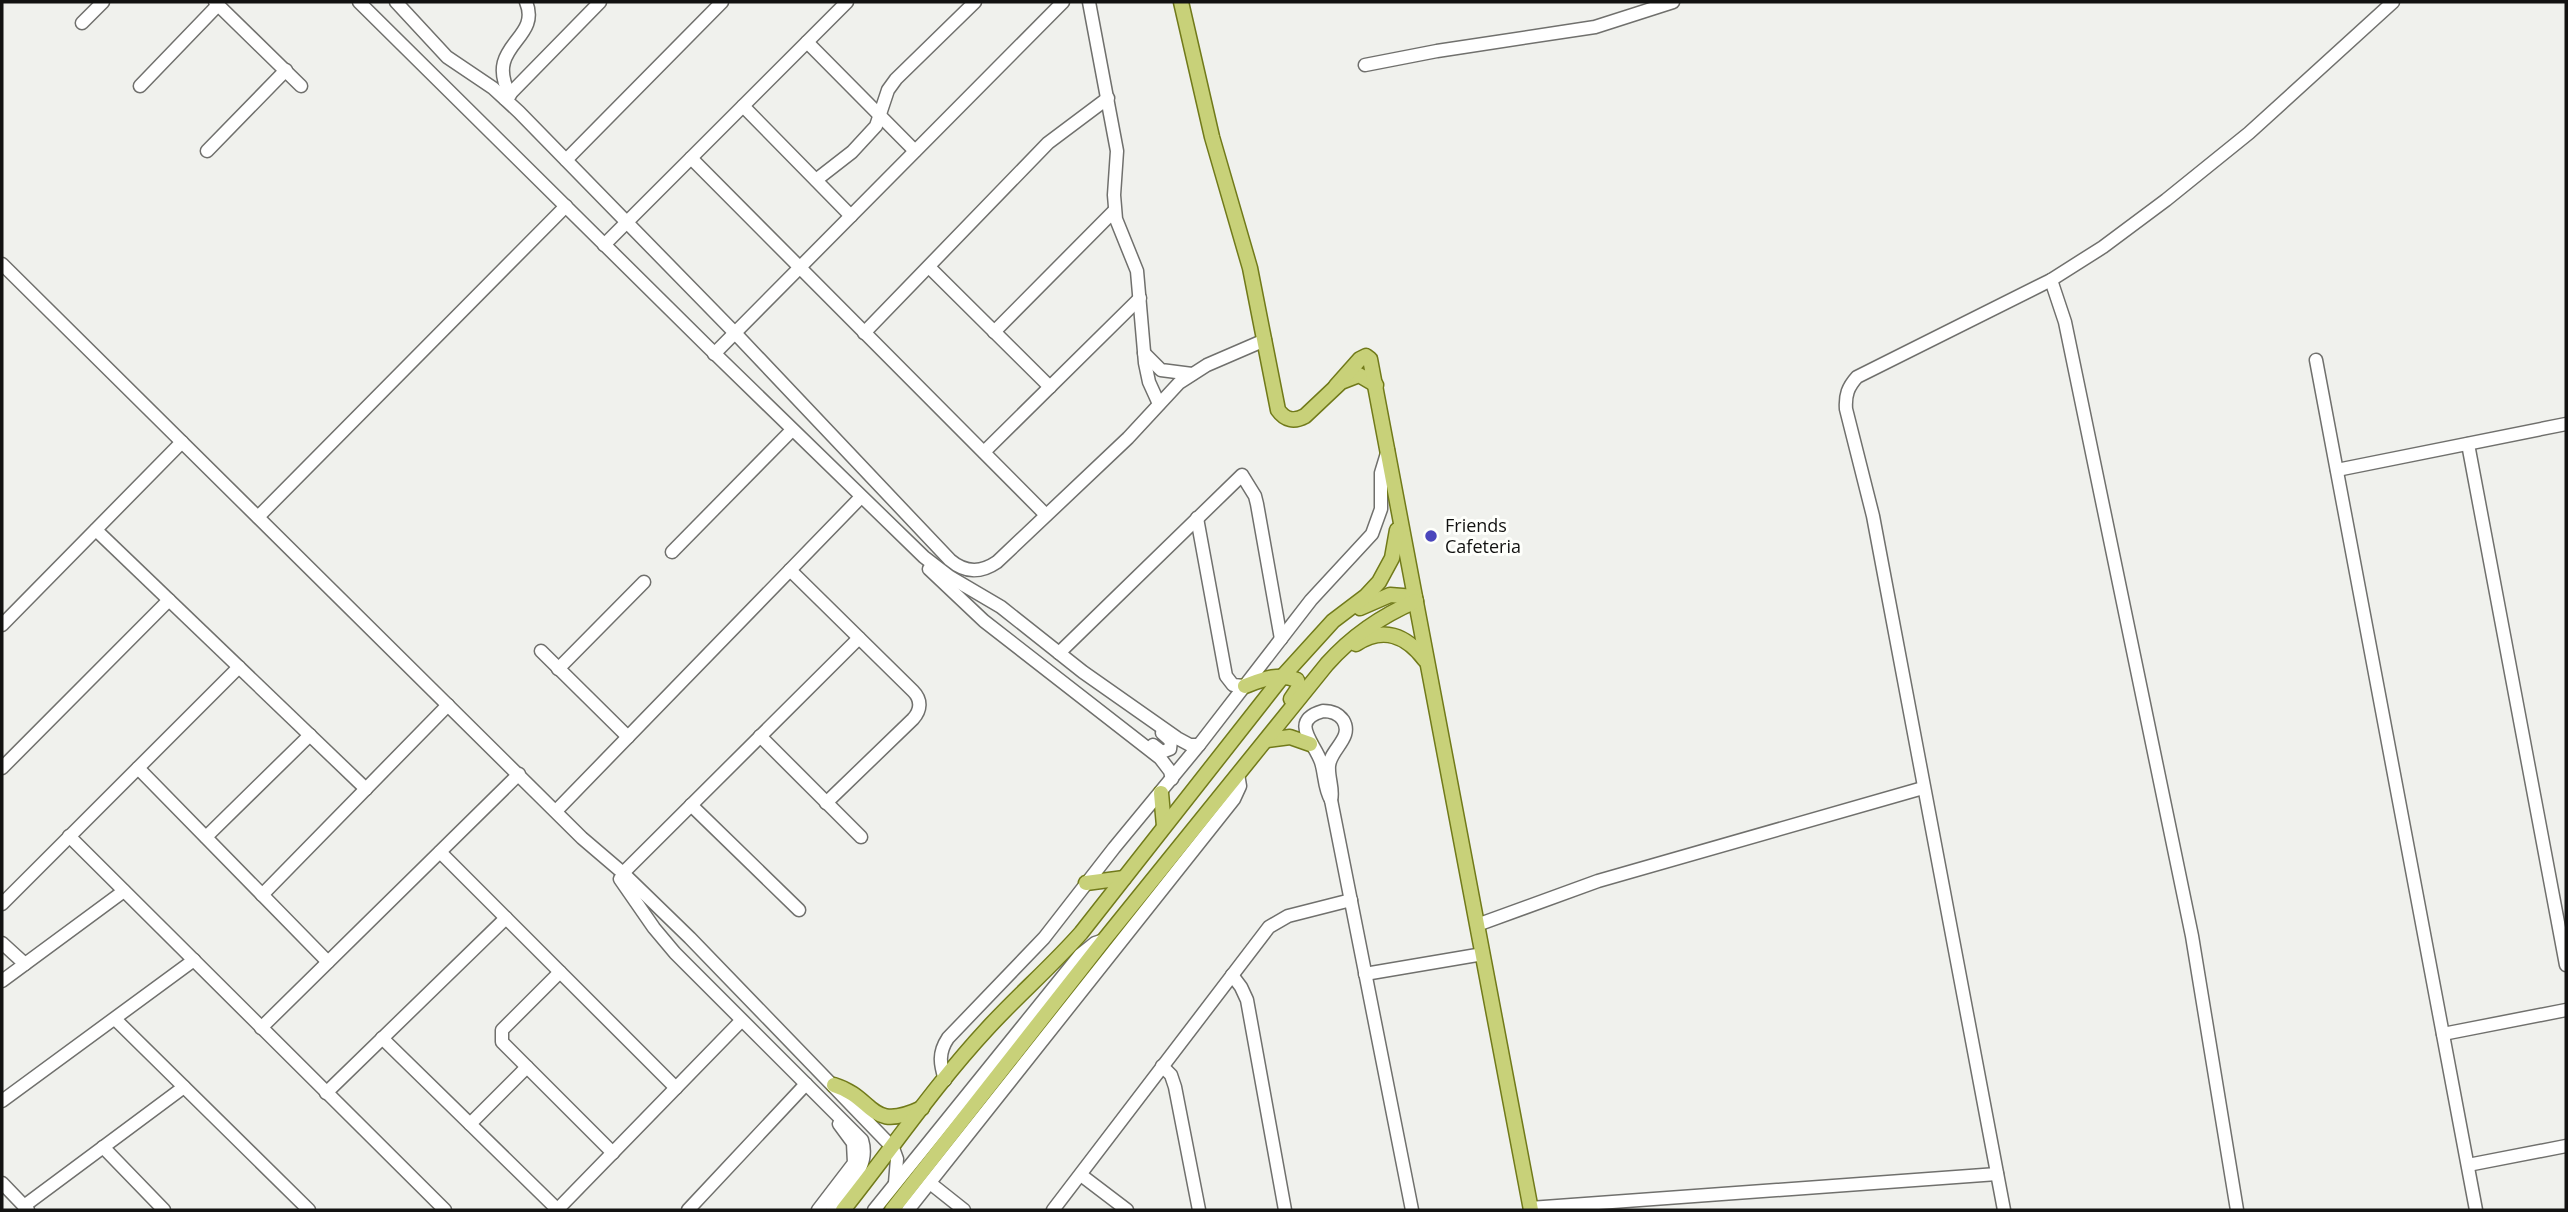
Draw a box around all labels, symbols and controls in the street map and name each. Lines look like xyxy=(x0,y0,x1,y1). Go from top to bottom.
place label: Friends Cafeteria xyxy=(1445,513,1521,558)
marker: Friends Cafeteria xyxy=(1423,528,1439,544)

